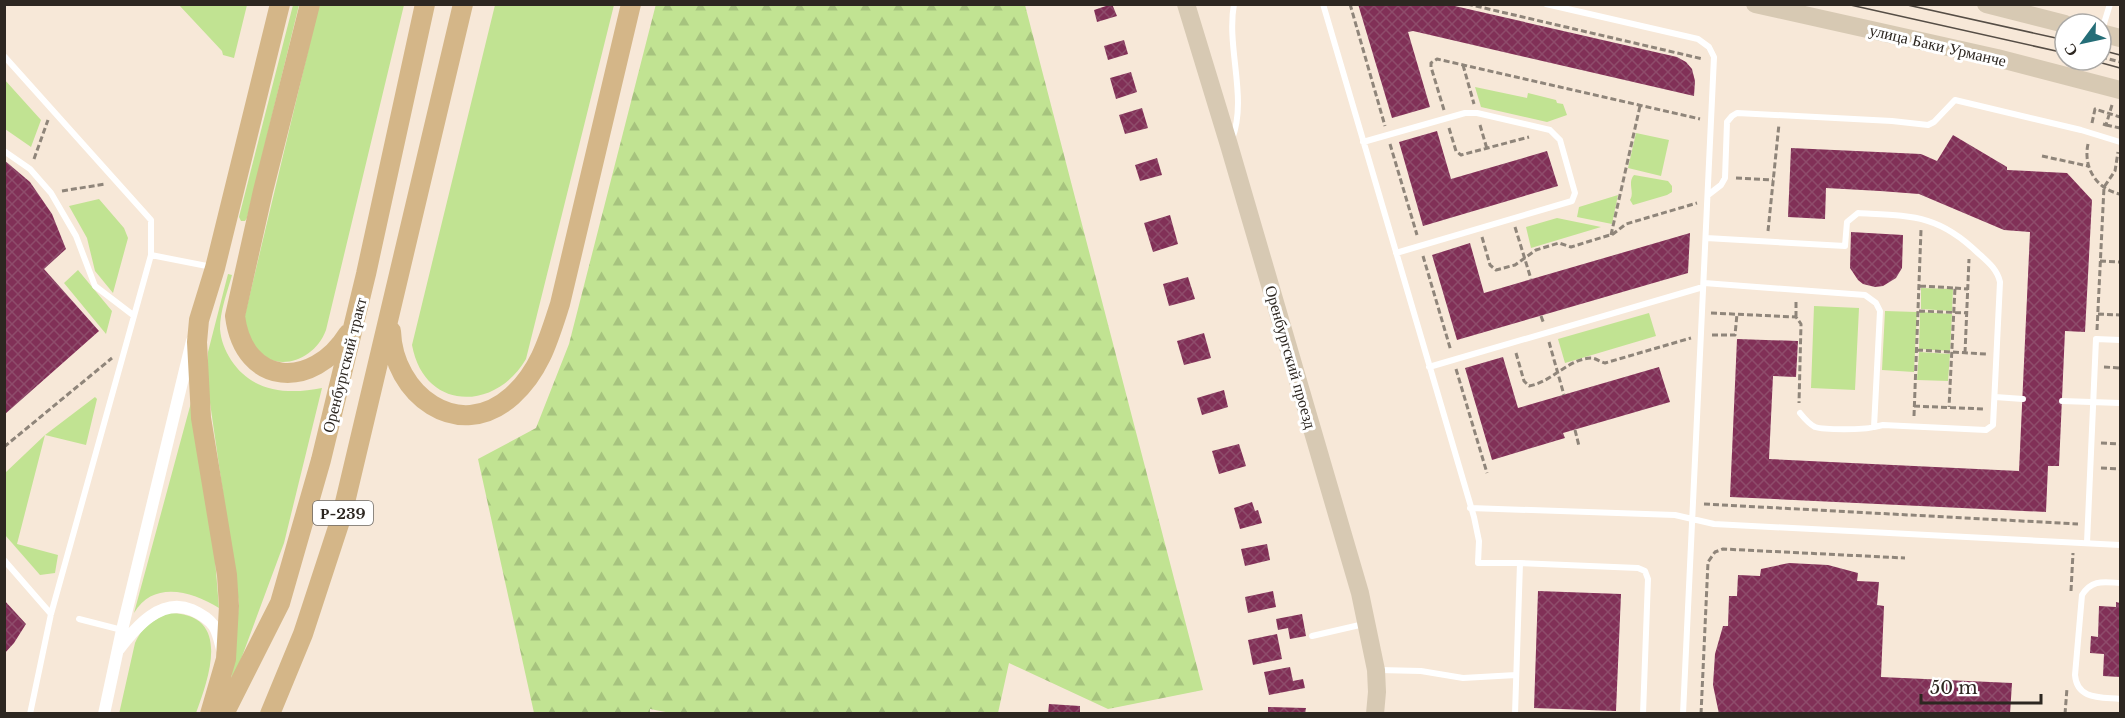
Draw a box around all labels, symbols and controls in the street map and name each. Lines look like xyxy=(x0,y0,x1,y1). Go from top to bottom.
north arrow xyxy=(2053,12,2113,72)
street label: улица Баки Урманче xyxy=(1868,20,2008,70)
text: С xyxy=(2059,40,2082,60)
street label: Оренбургский проезд xyxy=(1261,283,1321,431)
street label: Оренбургский тракт xyxy=(318,295,370,435)
road number: Р-239 xyxy=(313,501,373,525)
scale bar xyxy=(1921,667,2041,705)
text: 50 m xyxy=(1930,677,1978,699)

